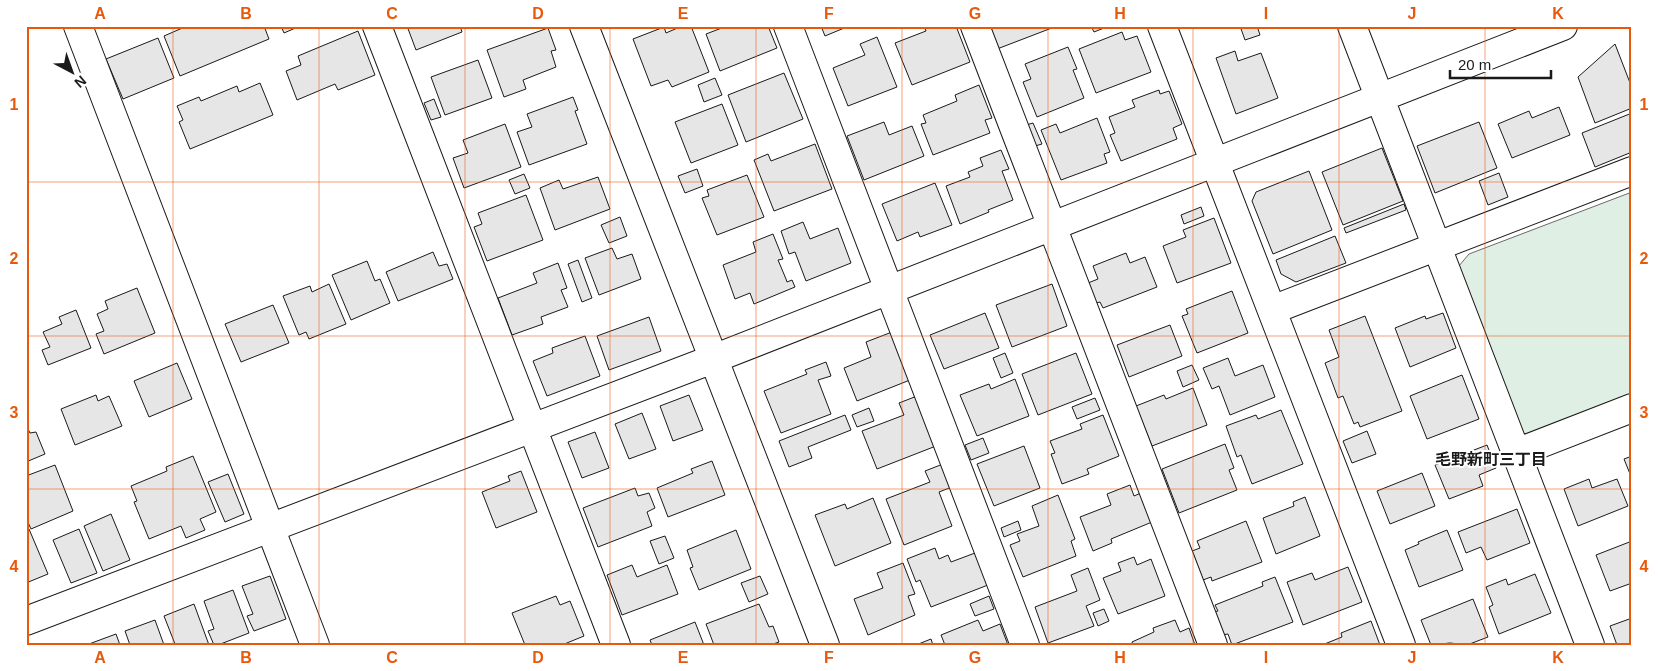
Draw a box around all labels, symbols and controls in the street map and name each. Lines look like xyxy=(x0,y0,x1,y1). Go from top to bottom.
text: A xyxy=(94,5,106,22)
text: B xyxy=(240,5,252,22)
text: C xyxy=(386,5,398,22)
text: D xyxy=(532,5,544,22)
text: E xyxy=(678,5,689,22)
text: F xyxy=(824,5,834,22)
text: G xyxy=(969,5,981,22)
text: H xyxy=(1114,5,1126,22)
text: I xyxy=(1264,5,1268,22)
text: J xyxy=(1408,5,1416,22)
text: K xyxy=(1552,5,1564,22)
north arrow xyxy=(48,48,98,98)
scale bar xyxy=(1450,48,1552,80)
text: 20 m xyxy=(1458,56,1491,73)
text: N xyxy=(71,72,90,91)
text: 1 xyxy=(10,96,19,113)
text: 1 xyxy=(1640,96,1649,113)
text: 2 xyxy=(10,250,19,267)
text: 2 xyxy=(1640,250,1649,267)
text: 3 xyxy=(10,404,19,421)
text: 3 xyxy=(1640,404,1649,421)
district label: 毛野新町三丁目 xyxy=(1435,451,1547,468)
text: 4 xyxy=(10,558,19,575)
text: 4 xyxy=(1640,558,1649,575)
text: A xyxy=(94,649,106,666)
text: B xyxy=(240,649,252,666)
text: C xyxy=(386,649,398,666)
text: D xyxy=(532,649,544,666)
text: E xyxy=(678,649,689,666)
text: F xyxy=(824,649,834,666)
text: G xyxy=(969,649,981,666)
text: H xyxy=(1114,649,1126,666)
text: I xyxy=(1264,649,1268,666)
text: J xyxy=(1408,649,1416,666)
text: K xyxy=(1552,649,1564,666)

